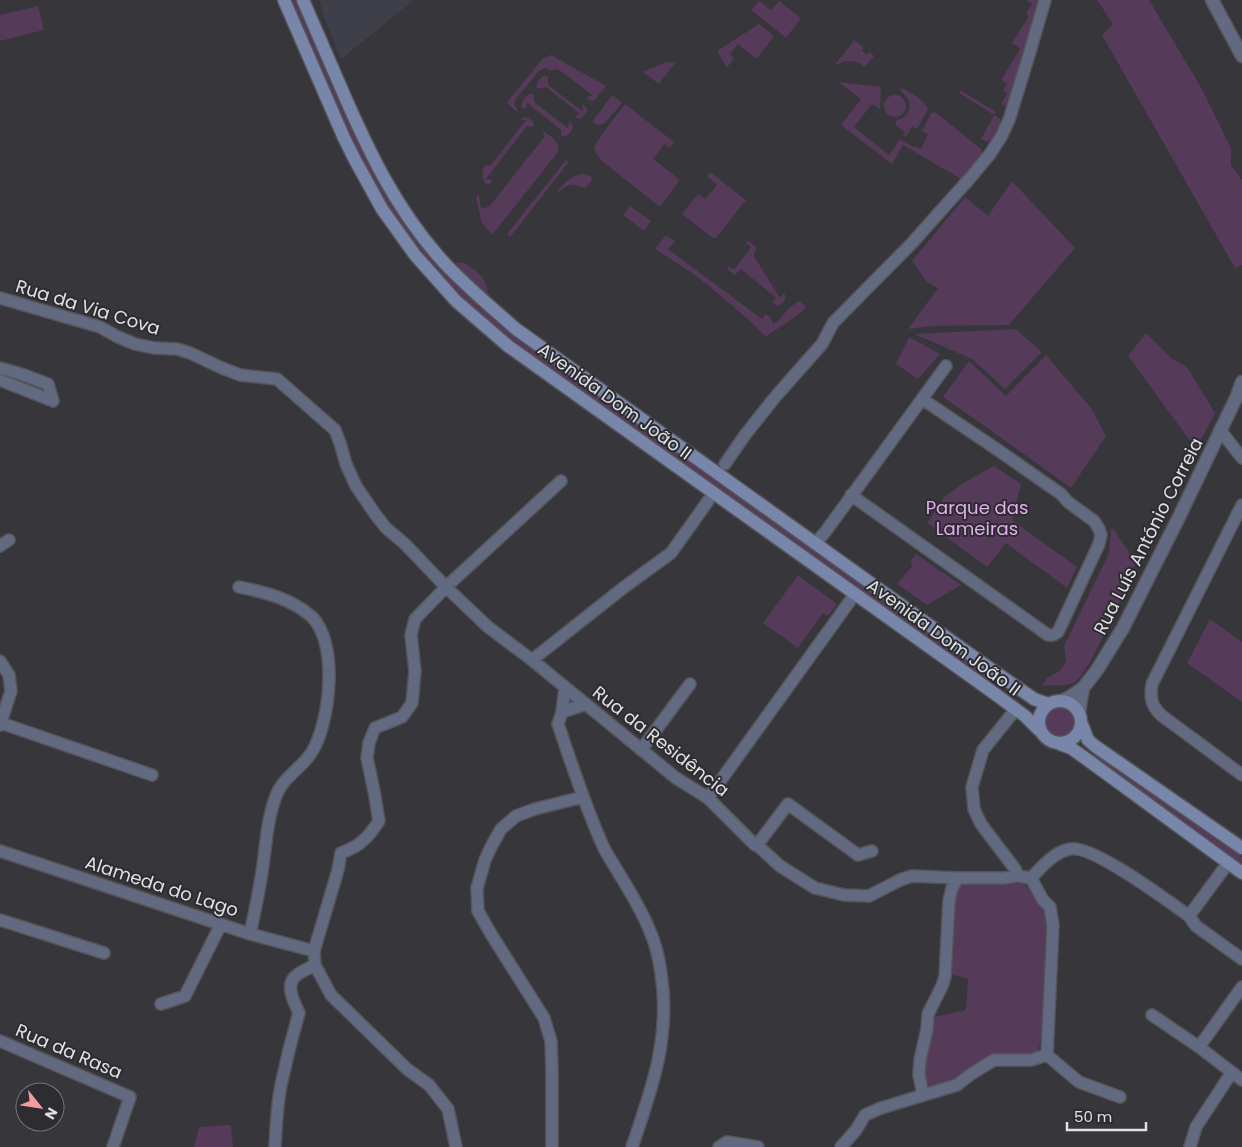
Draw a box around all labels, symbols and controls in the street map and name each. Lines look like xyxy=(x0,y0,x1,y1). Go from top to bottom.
street label: Rua da Via Cova xyxy=(13,273,163,341)
street label: Avenida Dom João II xyxy=(533,337,697,465)
street label: Rua Luís António Correia xyxy=(1087,433,1209,639)
park label: Parque das Lameiras xyxy=(926,495,1028,541)
street label: Avenida Dom João II xyxy=(862,573,1026,701)
street label: Rua da Residência xyxy=(588,680,734,802)
street label: Alameda do Lago xyxy=(82,849,242,923)
street label: Rua da Rasa xyxy=(12,1017,126,1085)
north arrow xyxy=(15,1082,65,1132)
scale bar xyxy=(1067,1100,1146,1132)
text: N xyxy=(40,1104,63,1123)
text: 50 m xyxy=(1074,1106,1112,1127)

